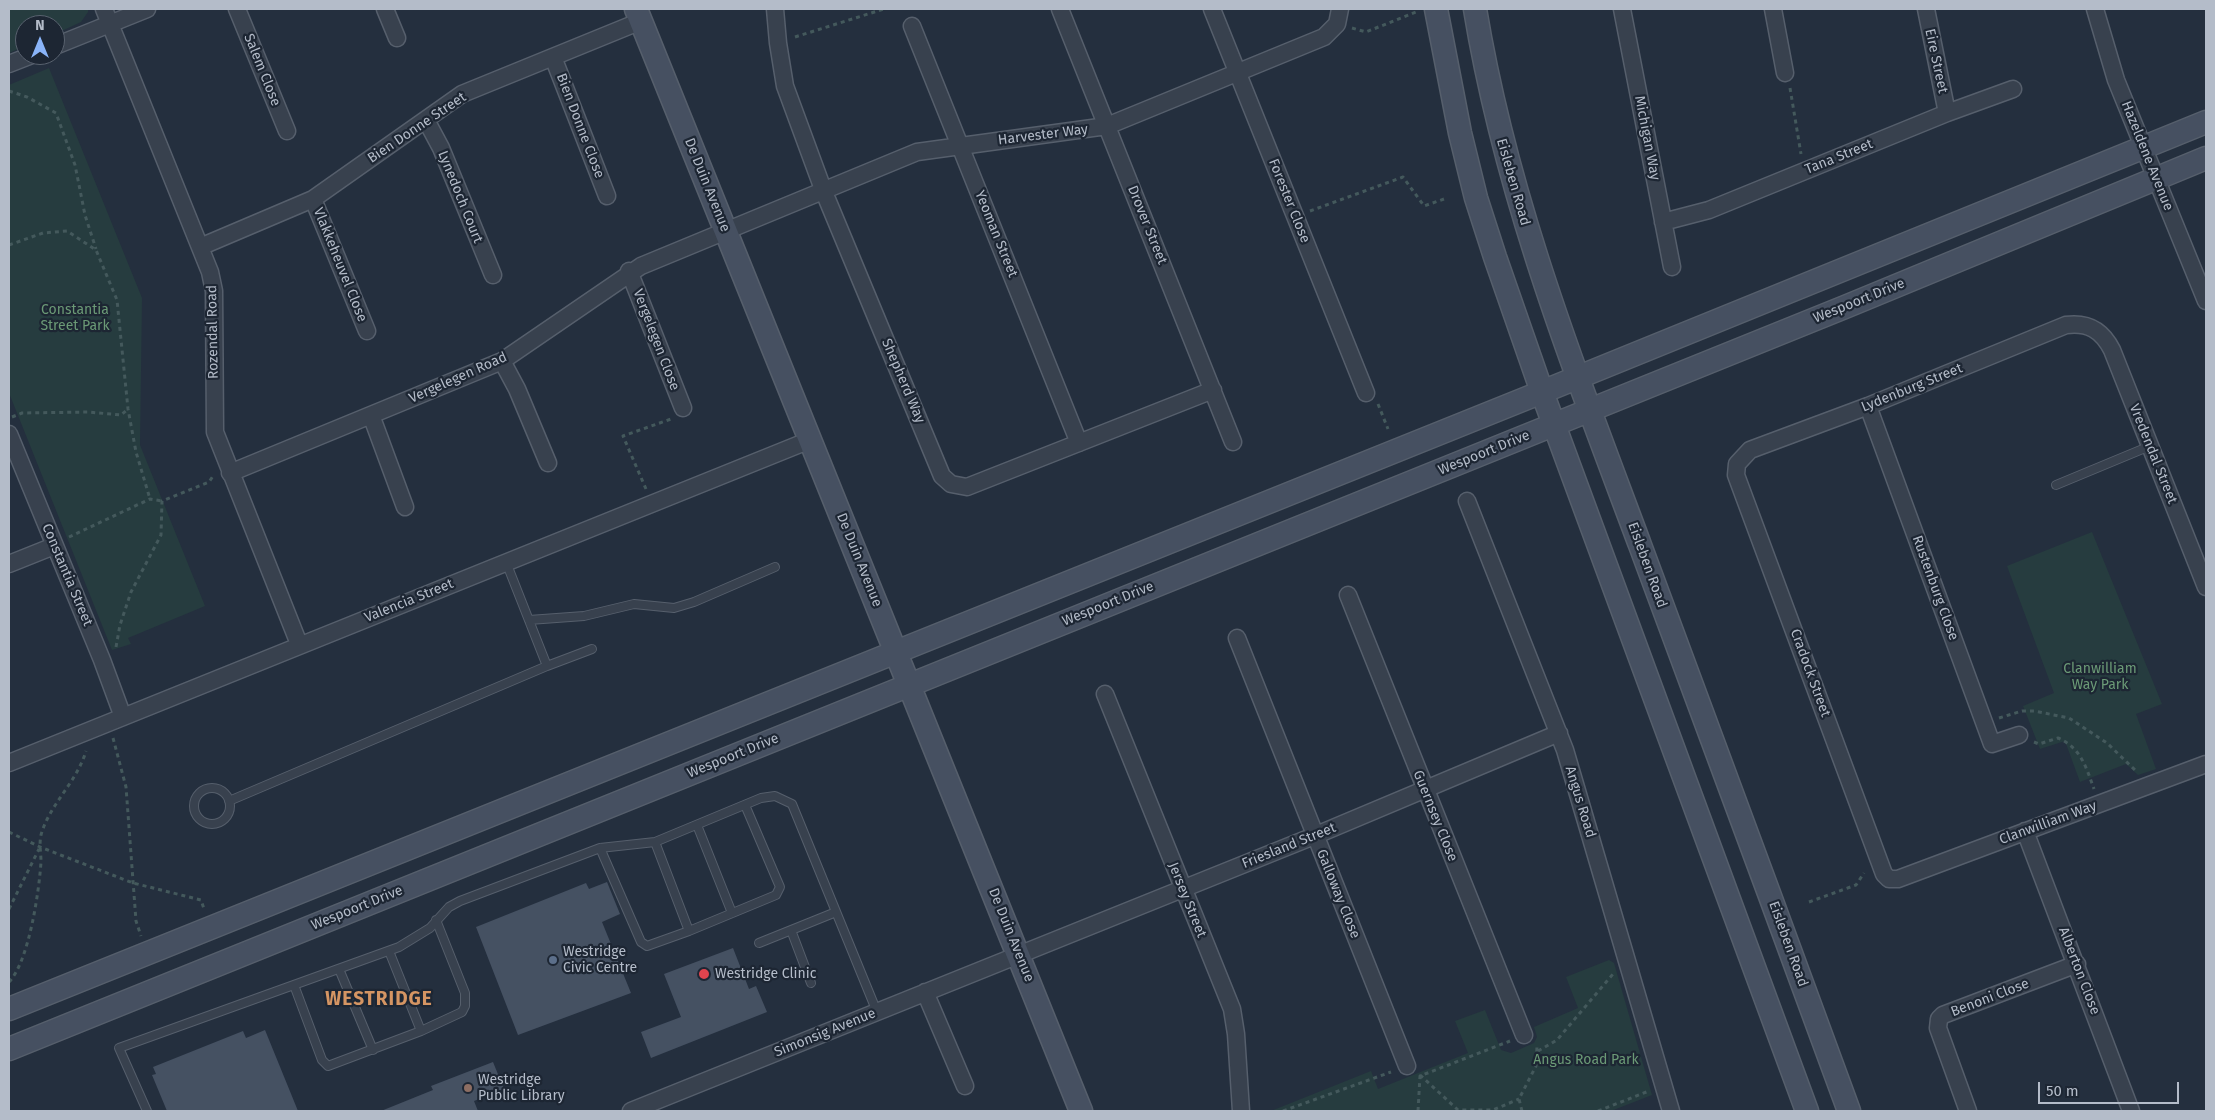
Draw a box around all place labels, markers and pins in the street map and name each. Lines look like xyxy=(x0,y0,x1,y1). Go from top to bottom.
place label: Westridge Civic Centre xyxy=(563,944,637,976)
marker: Westridge Civic Centre xyxy=(547,954,559,966)
place label: Westridge Clinic xyxy=(715,966,816,982)
marker: Westridge Clinic xyxy=(697,967,711,981)
place label: Westridge Public Library xyxy=(478,1072,565,1104)
marker: Westridge Public Library xyxy=(462,1082,474,1094)

